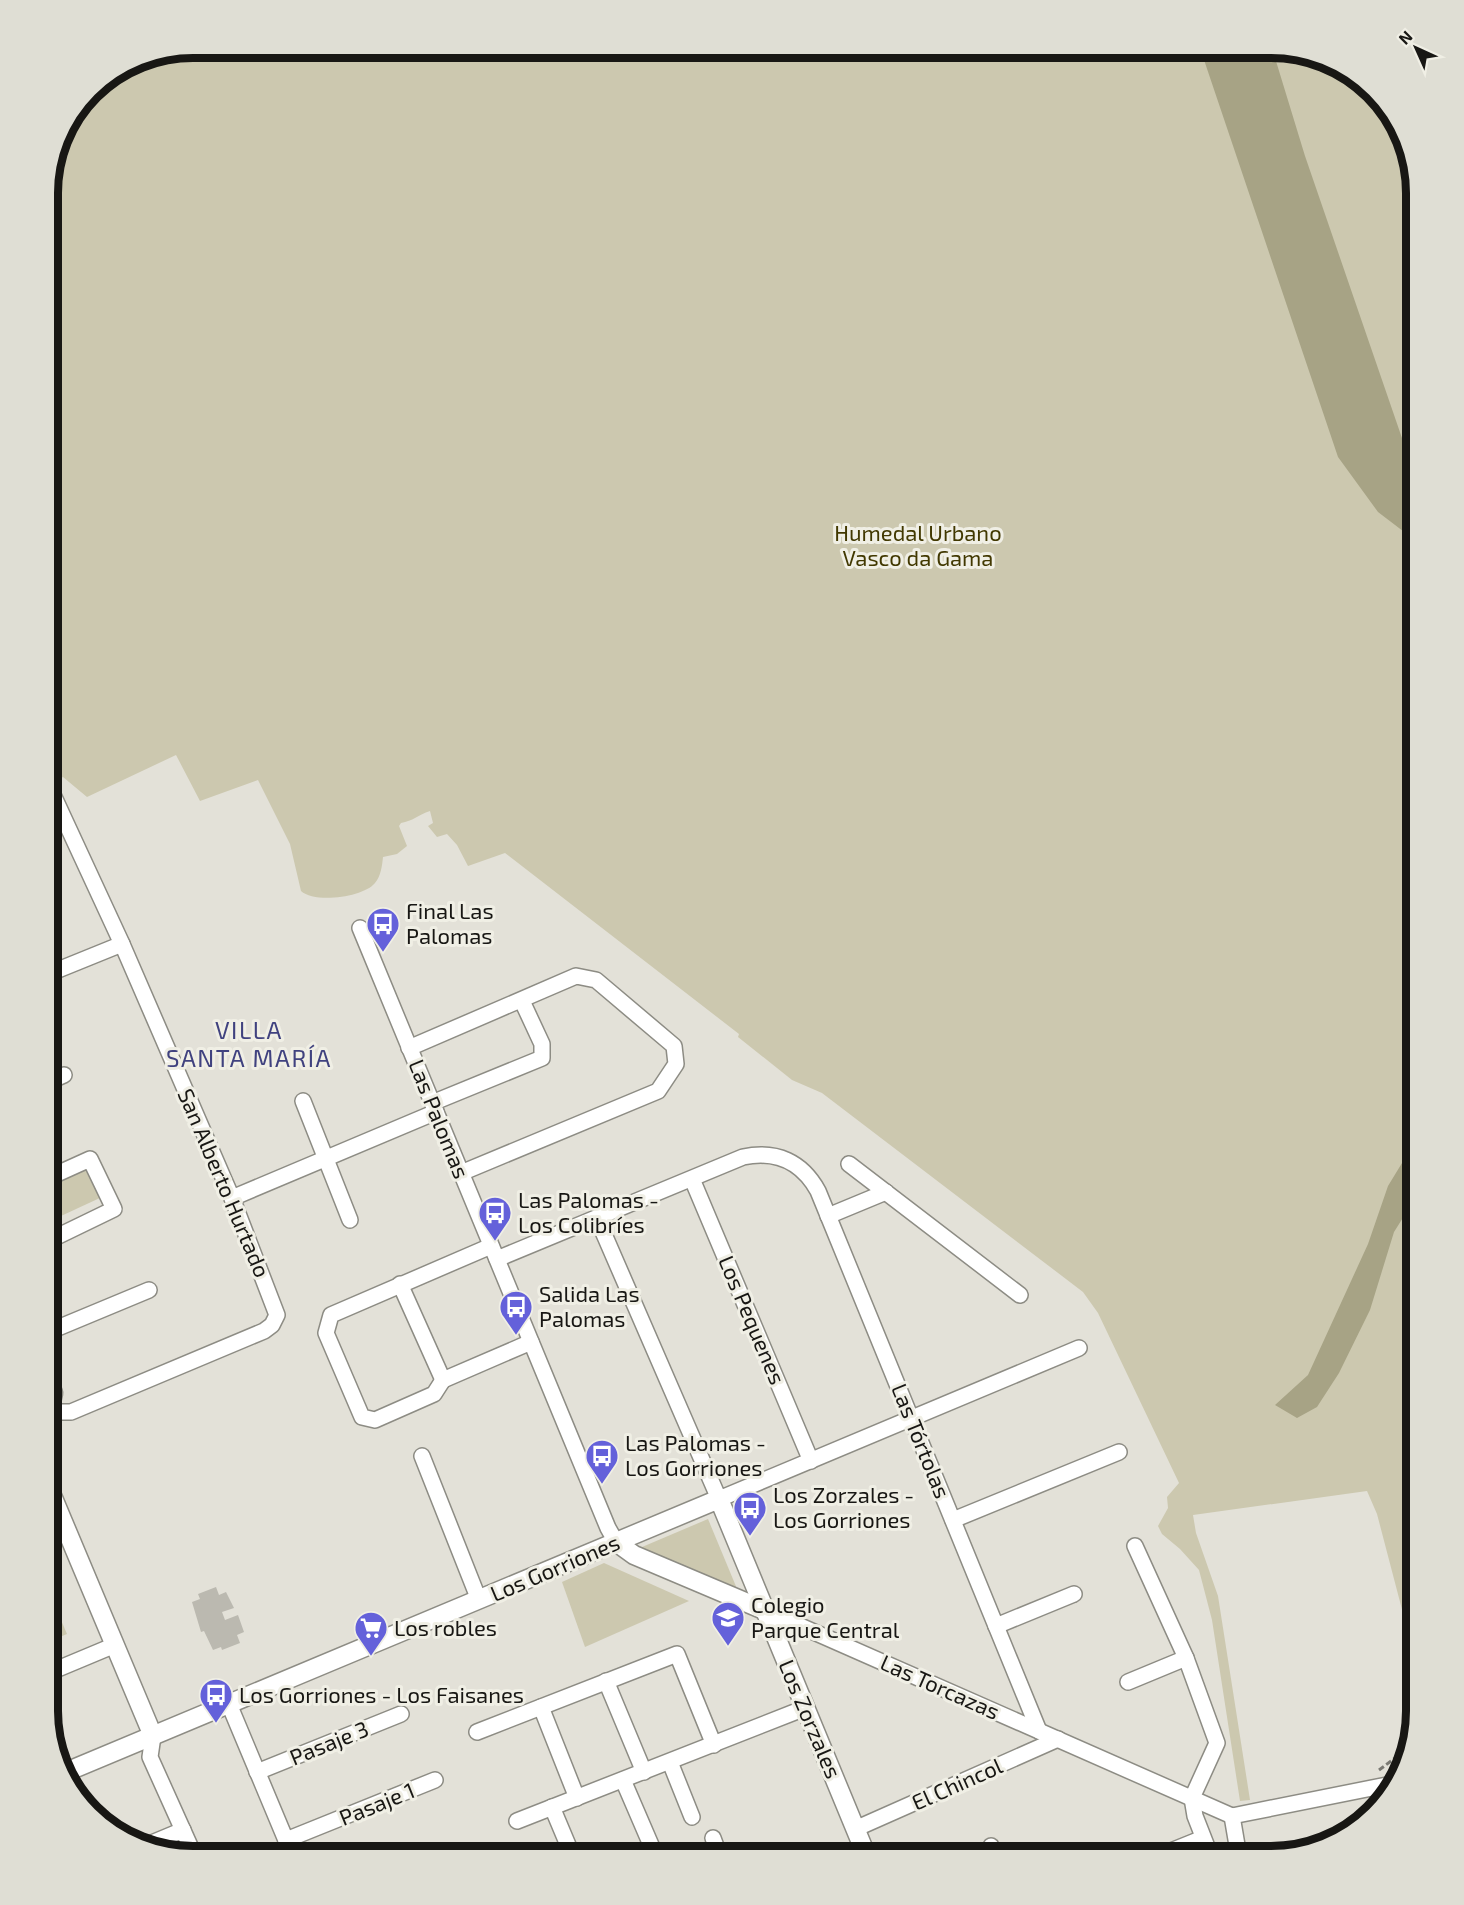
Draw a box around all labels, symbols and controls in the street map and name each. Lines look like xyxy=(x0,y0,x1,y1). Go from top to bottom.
north arrow xyxy=(1386,18,1446,78)
text: N xyxy=(1394,26,1416,48)
park label: Humedal Urbano Vasco da Gama xyxy=(834,519,1002,570)
place label: Final Las Palomas xyxy=(406,897,494,948)
bus stop icon: Final Las Palomas xyxy=(365,906,401,953)
district label: VILLA SANTA MARÍA xyxy=(166,1015,332,1072)
street label: Las Palomas xyxy=(404,1055,476,1182)
street label: San Alberto Hurtado xyxy=(173,1084,276,1281)
place label: Las Palomas - Los Colibríes xyxy=(518,1186,659,1237)
bus stop icon: Las Palomas - Los Colibríes xyxy=(477,1195,513,1242)
street label: Los Pequenes xyxy=(714,1251,792,1388)
place label: Salida Las Palomas xyxy=(539,1280,640,1331)
bus stop icon: Salida Las Palomas xyxy=(498,1289,534,1336)
street label: Las Tórtolas xyxy=(887,1380,957,1502)
place label: Las Palomas - Los Gorriones xyxy=(625,1429,766,1480)
bus stop icon: Las Palomas - Los Gorriones xyxy=(584,1438,620,1485)
place label: Los Zorzales - Los Gorriones xyxy=(773,1481,914,1532)
bus stop icon: Los Zorzales - Los Gorriones xyxy=(732,1490,768,1537)
street label: Los Gorriones xyxy=(486,1528,623,1606)
place label: Colegio Parque Central xyxy=(751,1591,900,1642)
school or university icon: Colegio Parque Central xyxy=(710,1600,746,1647)
supermarket icon: Los robles xyxy=(353,1610,389,1657)
place label: Los robles xyxy=(394,1614,497,1640)
street label: Las Torcazas xyxy=(877,1648,1004,1724)
street label: Los Zorzales xyxy=(774,1655,848,1782)
bus stop icon: Los Gorriones - Los Faisanes xyxy=(198,1677,234,1724)
place label: Los Gorriones - Los Faisanes xyxy=(239,1681,524,1707)
street label: Pasaje 3 xyxy=(285,1715,372,1771)
street label: El Chincol xyxy=(907,1751,1006,1815)
street label: Pasaje 1 xyxy=(335,1776,419,1831)

